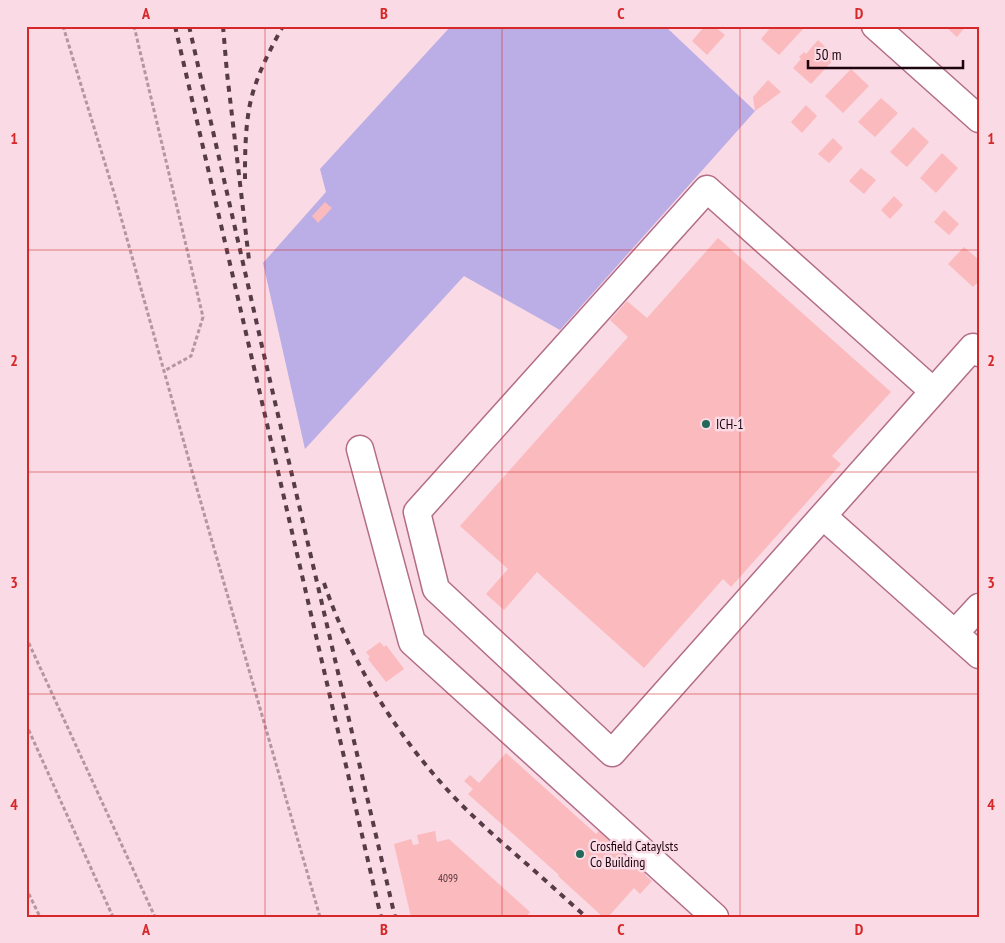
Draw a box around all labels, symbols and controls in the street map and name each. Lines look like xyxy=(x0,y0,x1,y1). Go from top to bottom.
text: A xyxy=(141,3,151,23)
text: B xyxy=(380,3,388,23)
text: C xyxy=(617,3,625,23)
text: D xyxy=(855,3,864,23)
scale bar xyxy=(808,38,962,70)
text: 50 m xyxy=(815,45,841,64)
text: 1 xyxy=(10,128,18,148)
text: 1 xyxy=(987,128,995,148)
text: 2 xyxy=(10,350,18,370)
text: 2 xyxy=(987,350,995,370)
place label: ICH-1 xyxy=(716,415,744,433)
marker: ICH-1 xyxy=(700,418,712,430)
text: 3 xyxy=(10,572,18,592)
text: 3 xyxy=(987,572,995,592)
text: 4 xyxy=(10,794,18,814)
text: 4 xyxy=(987,794,995,814)
place label: Crosfield Cataylsts Co Building xyxy=(590,837,678,871)
marker: Crosfield Cataylsts Co Building xyxy=(574,848,586,860)
house number: 4099 xyxy=(438,871,458,885)
text: A xyxy=(141,919,151,939)
text: B xyxy=(380,919,388,939)
text: C xyxy=(617,919,625,939)
text: D xyxy=(855,919,864,939)

